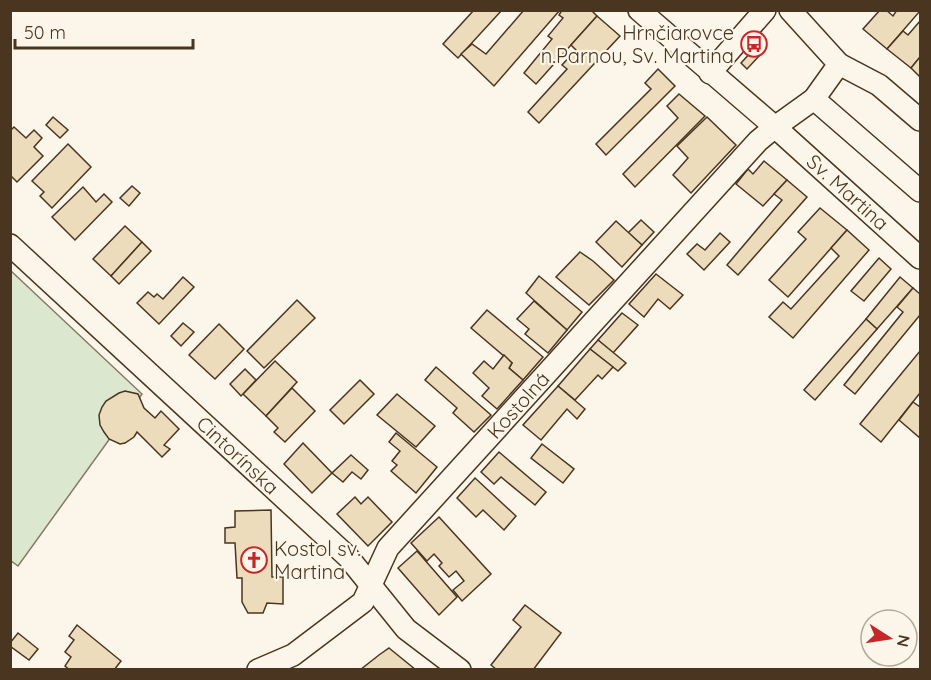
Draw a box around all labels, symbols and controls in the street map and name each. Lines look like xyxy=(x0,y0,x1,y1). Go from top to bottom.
scale bar xyxy=(15,12,194,50)
place label: Hrnčiarovce n.Parnou, Sv. Martina xyxy=(541,20,734,68)
text: 50 m xyxy=(24,21,66,44)
bus stop icon: Hrnčiarovce n.Parnou, Sv. Martina xyxy=(739,29,769,59)
street label: Sv. Martina xyxy=(802,149,894,235)
street label: Kostolná xyxy=(481,366,555,444)
street label: Cintorínska xyxy=(192,411,284,499)
place label: Kostol sv. Martina xyxy=(274,536,361,584)
church icon: Kostol sv. Martina xyxy=(239,545,269,575)
north arrow xyxy=(859,608,919,668)
text: N xyxy=(893,633,915,649)

